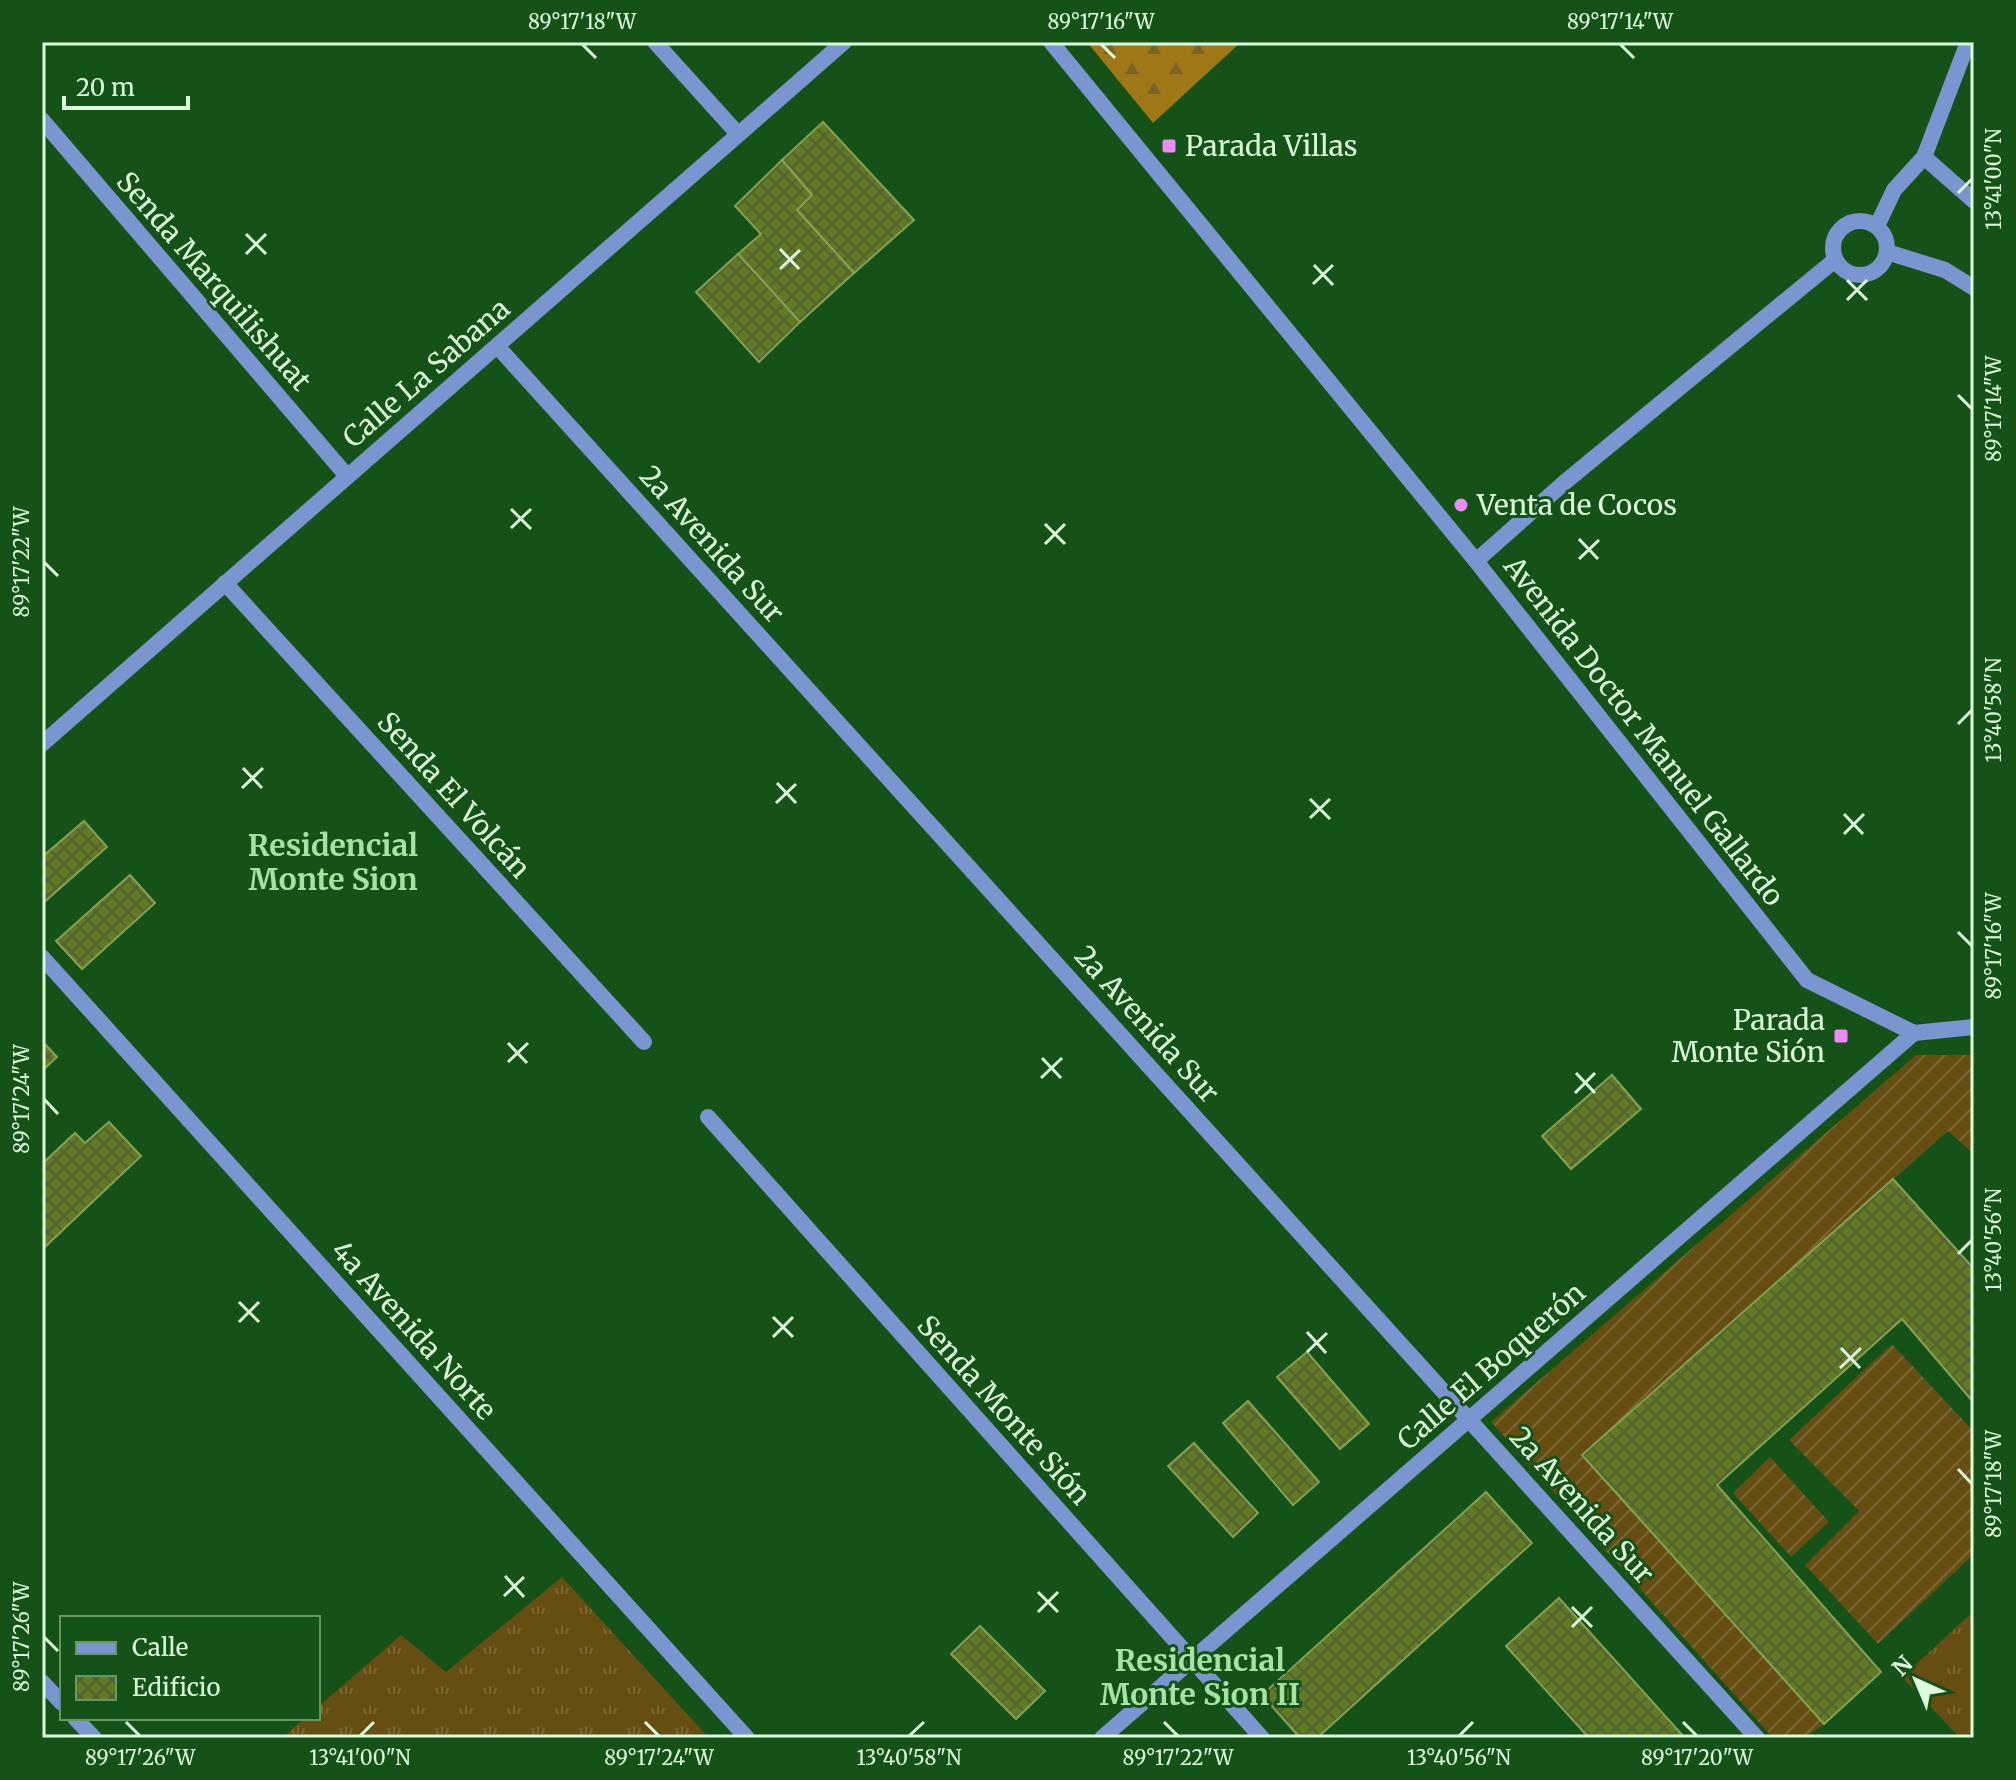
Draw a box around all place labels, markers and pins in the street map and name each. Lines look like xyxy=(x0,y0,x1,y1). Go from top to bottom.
place label: Parada Villas xyxy=(1185,128,1358,164)
marker: Parada Villas xyxy=(1160,137,1178,155)
place label: Venta de Cocos xyxy=(1476,487,1677,523)
marker: Venta de Cocos xyxy=(1452,496,1470,514)
place label: Parada Monte Sión xyxy=(1671,1002,1825,1070)
marker: Parada Monte Sión xyxy=(1832,1027,1850,1045)

